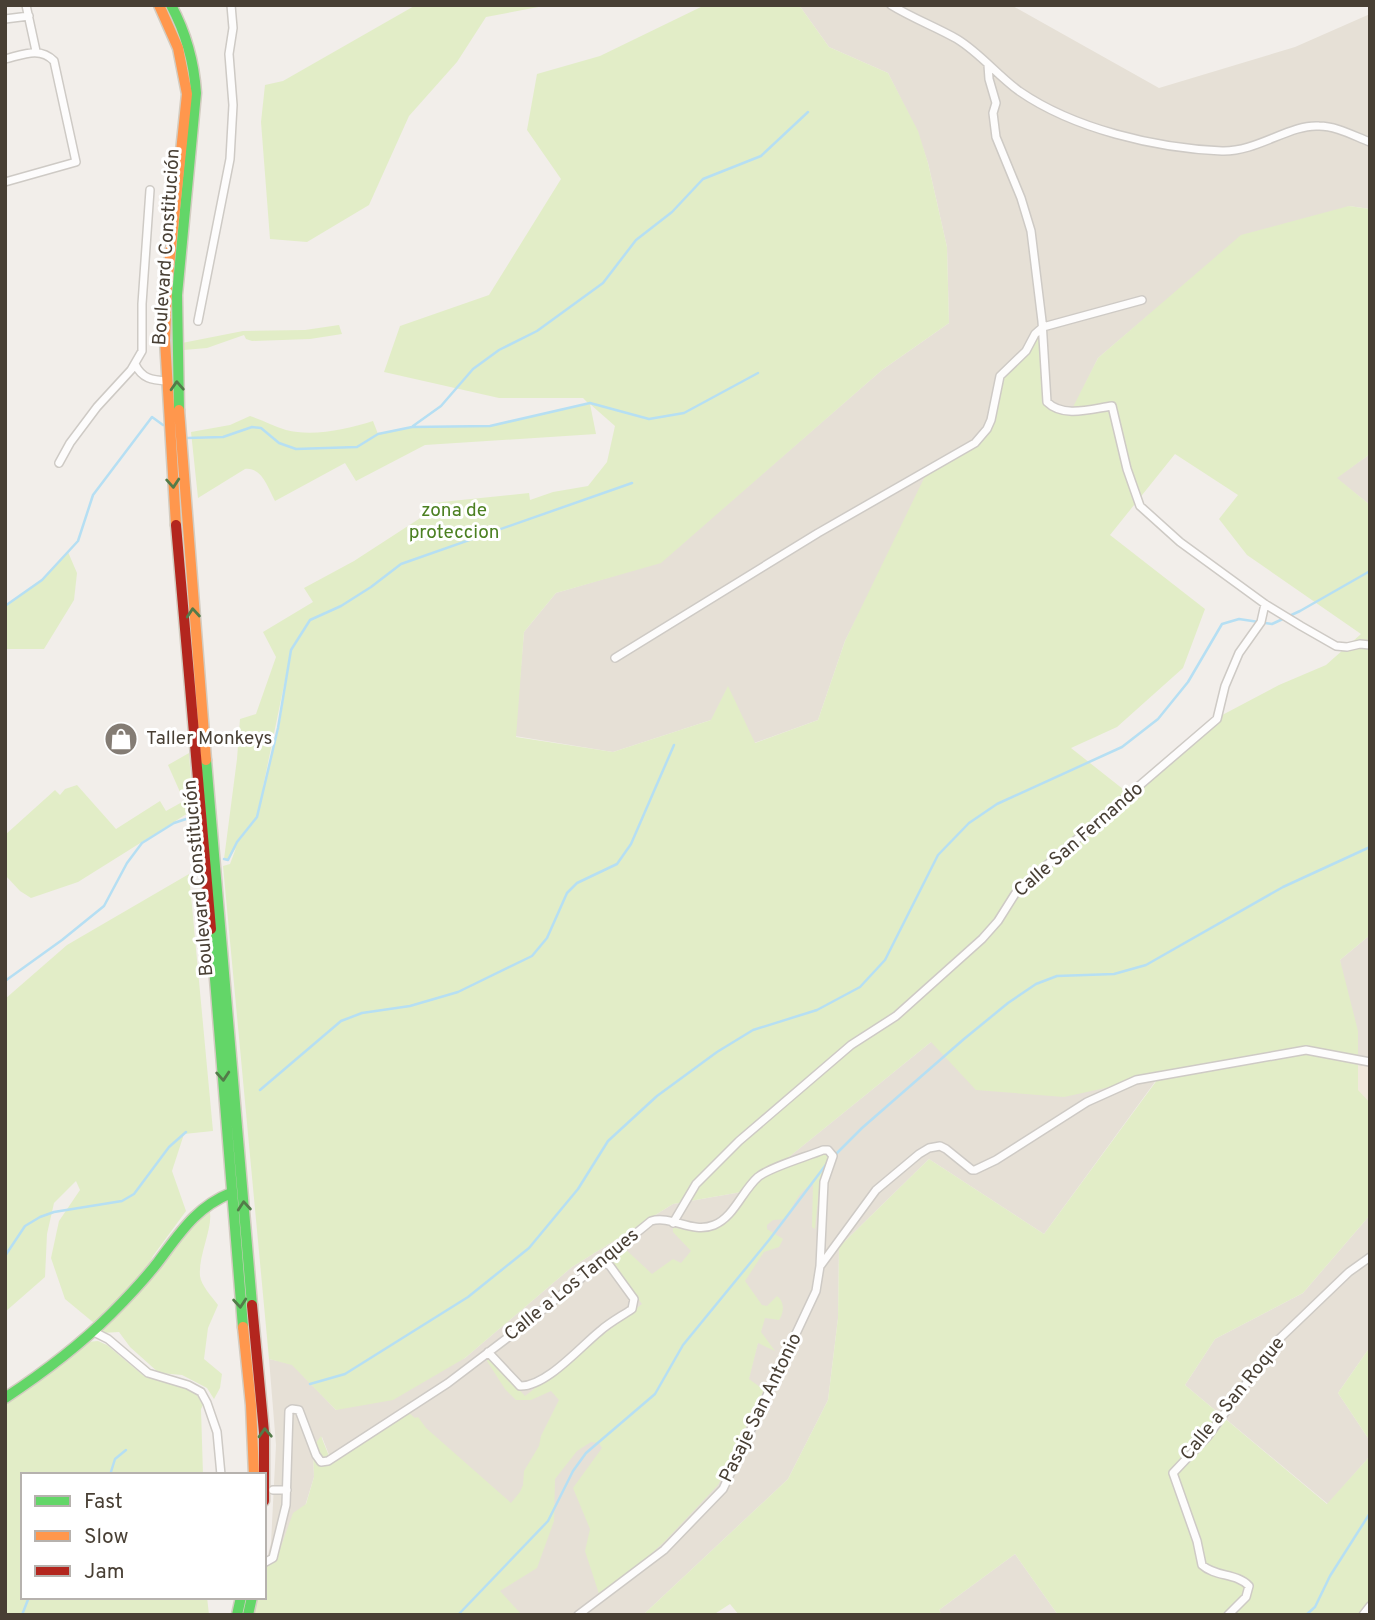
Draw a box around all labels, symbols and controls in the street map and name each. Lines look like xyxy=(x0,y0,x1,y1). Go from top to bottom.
street label: Boulevard Constitución xyxy=(148,148,186,346)
one-way arrow xyxy=(170,381,185,392)
one-way arrow xyxy=(165,478,180,489)
park label: zona de proteccion xyxy=(409,499,499,545)
one-way arrow xyxy=(186,608,201,619)
shop icon: Taller Monkeys xyxy=(102,720,140,758)
place label: Taller Monkeys xyxy=(146,727,273,751)
street label: Calle San Fernando xyxy=(1009,777,1149,903)
street label: Boulevard Constitución xyxy=(178,779,220,977)
one-way arrow xyxy=(215,1071,230,1082)
one-way arrow xyxy=(237,1200,252,1211)
street label: Calle a Los Tanques xyxy=(500,1223,644,1347)
one-way arrow xyxy=(233,1297,248,1309)
street label: Pasaje San Antonio xyxy=(714,1329,808,1487)
street label: Calle a San Roque xyxy=(1176,1332,1290,1466)
one-way arrow xyxy=(258,1427,273,1438)
legend xyxy=(21,1473,266,1599)
text: Fast xyxy=(84,1489,123,1516)
text: Slow xyxy=(84,1524,129,1551)
text: Jam xyxy=(84,1559,125,1586)

